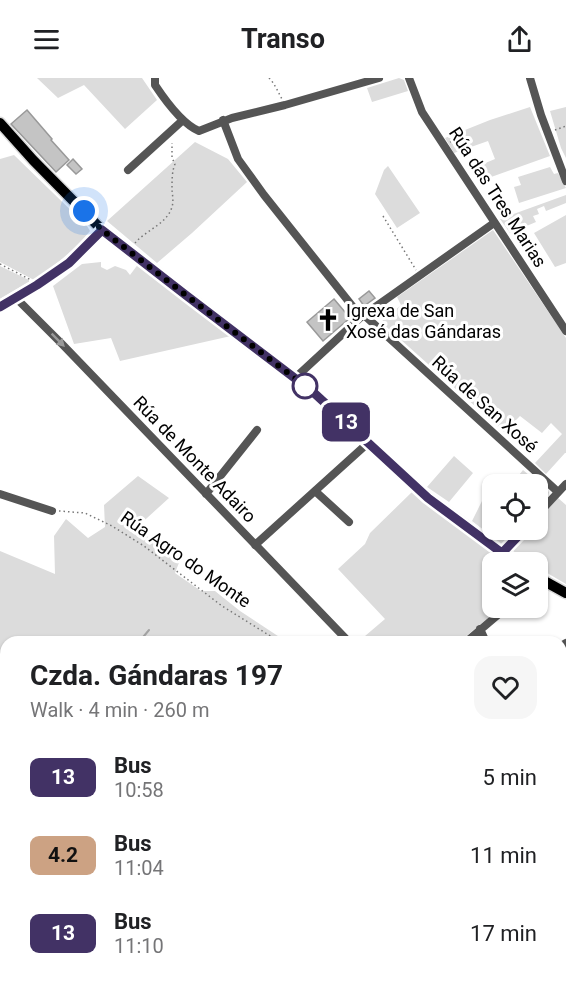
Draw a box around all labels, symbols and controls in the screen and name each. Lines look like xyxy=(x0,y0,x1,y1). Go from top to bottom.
icon: menu xyxy=(30,23,63,56)
text: Transo xyxy=(241,23,325,55)
icon: share xyxy=(503,23,536,56)
street label: Rúa das Tres Marias xyxy=(445,123,551,271)
your location xyxy=(69,196,99,226)
place label: Igrexa de San Xosé das Gándaras xyxy=(346,300,501,342)
church icon: Igrexa de San Xosé das Gándaras xyxy=(315,307,341,333)
one-way arrow xyxy=(50,332,64,346)
street label: Rúa de San Xosé xyxy=(428,351,542,457)
unlabelled marker xyxy=(292,373,318,399)
street label: Rúa de Monte Adairo xyxy=(129,391,261,527)
line badge: 13 xyxy=(319,402,373,442)
text: 13 xyxy=(334,410,358,434)
map controls xyxy=(482,474,548,618)
button: locate xyxy=(482,474,548,540)
street label: Rúa Agro do Monte xyxy=(117,506,255,612)
button: layers xyxy=(482,552,548,618)
button: heart xyxy=(474,656,537,719)
text: Czda. Gándaras 197 xyxy=(30,659,283,692)
text: Walk · 4 min · 260 m xyxy=(30,698,209,722)
text: Bus xyxy=(114,753,152,778)
text: 13 xyxy=(51,765,75,789)
text: 5 min xyxy=(482,765,537,790)
text: 10:58 xyxy=(114,778,164,802)
text: Bus xyxy=(114,831,152,856)
text: 4.2 xyxy=(48,843,78,867)
text: 11 min xyxy=(470,843,537,868)
text: 11:04 xyxy=(114,856,164,880)
text: Bus xyxy=(114,909,152,934)
text: 13 xyxy=(51,921,75,945)
text: 17 min xyxy=(470,921,537,946)
text: 11:10 xyxy=(114,934,164,958)

